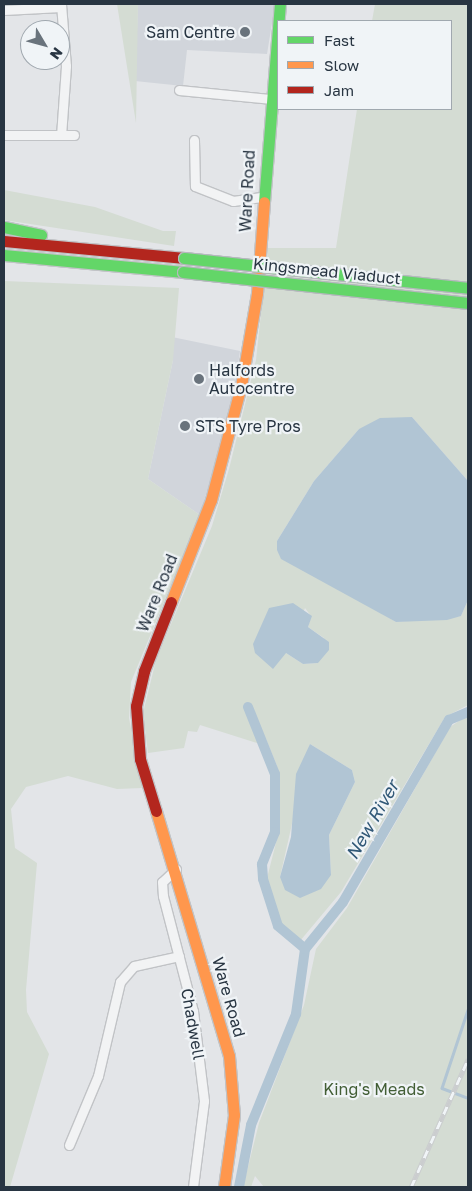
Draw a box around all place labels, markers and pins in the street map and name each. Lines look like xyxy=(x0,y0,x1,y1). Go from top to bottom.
place label: Sam Centre xyxy=(146,22,235,42)
marker: Sam Centre xyxy=(239,26,251,38)
place label: Halfords Autocentre xyxy=(209,360,295,398)
marker: Halfords Autocentre xyxy=(193,373,205,385)
place label: STS Tyre Pros xyxy=(195,416,301,436)
marker: STS Tyre Pros xyxy=(179,420,191,432)

